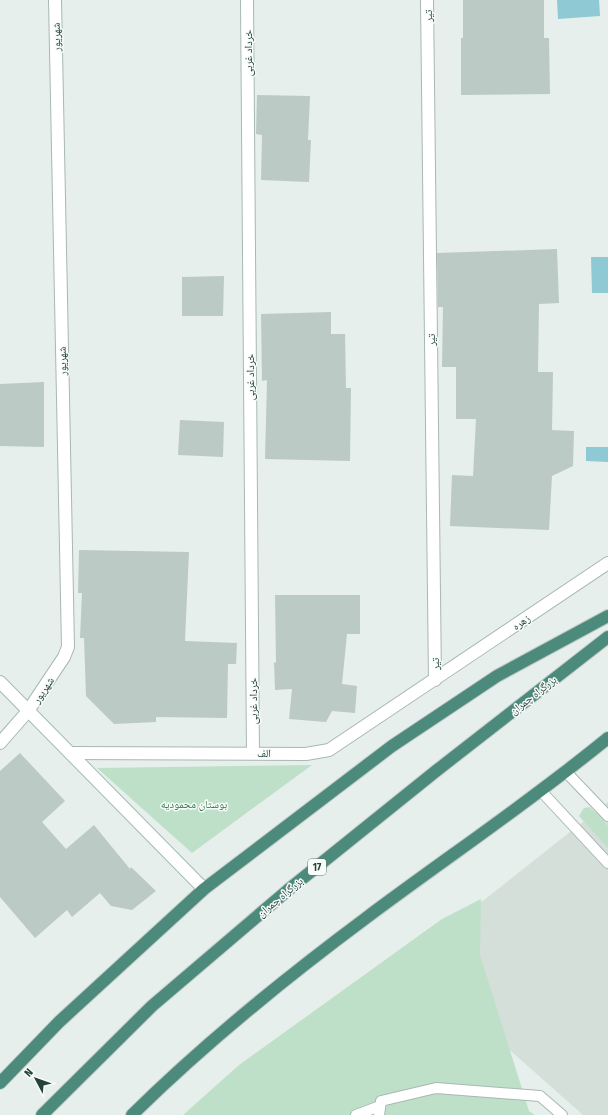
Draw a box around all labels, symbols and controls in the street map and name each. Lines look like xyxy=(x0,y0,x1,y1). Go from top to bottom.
street label: تیر xyxy=(422,9,435,23)
street label: شهریور xyxy=(50,22,63,53)
street label: خرداد غربی xyxy=(242,30,255,76)
street label: تیر xyxy=(425,333,438,347)
street label: شهریور xyxy=(56,346,69,377)
street label: خرداد غربی xyxy=(244,354,257,400)
street label: زهره xyxy=(510,612,533,633)
street label: تیر xyxy=(429,657,442,671)
street label: بزرگراه چمران xyxy=(507,673,559,718)
street label: شهریور xyxy=(29,675,57,707)
street label: خرداد غربی xyxy=(247,678,260,724)
street label: الف xyxy=(257,747,271,760)
park label: بوستان محمودیه xyxy=(161,798,227,811)
road number: 17 xyxy=(308,859,326,875)
street label: بزرگراه چمران xyxy=(255,875,306,920)
north arrow xyxy=(16,1059,56,1099)
text: N xyxy=(22,1066,36,1080)

